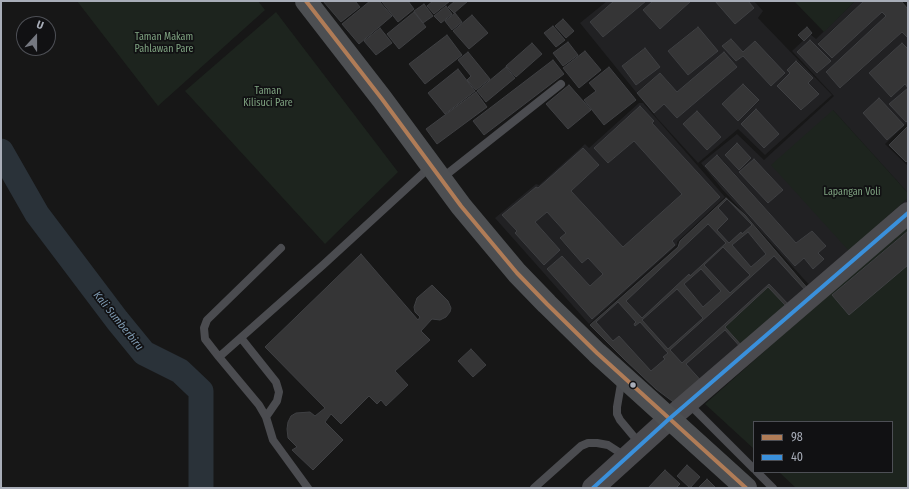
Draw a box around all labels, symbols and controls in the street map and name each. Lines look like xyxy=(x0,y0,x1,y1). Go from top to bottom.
north arrow xyxy=(16,16,56,56)
text: U xyxy=(35,18,45,32)
park label: Taman Makam Pahlawan Pare xyxy=(134,31,194,54)
park label: Taman Kilisuci Pare xyxy=(243,85,293,108)
park label: Lapangan Voli xyxy=(824,186,880,198)
water label: Kali Sumberbiru xyxy=(90,289,146,353)
unlabelled marker xyxy=(628,380,638,390)
legend xyxy=(753,421,893,473)
text: 98 xyxy=(791,430,803,444)
text: 40 xyxy=(791,450,803,464)

